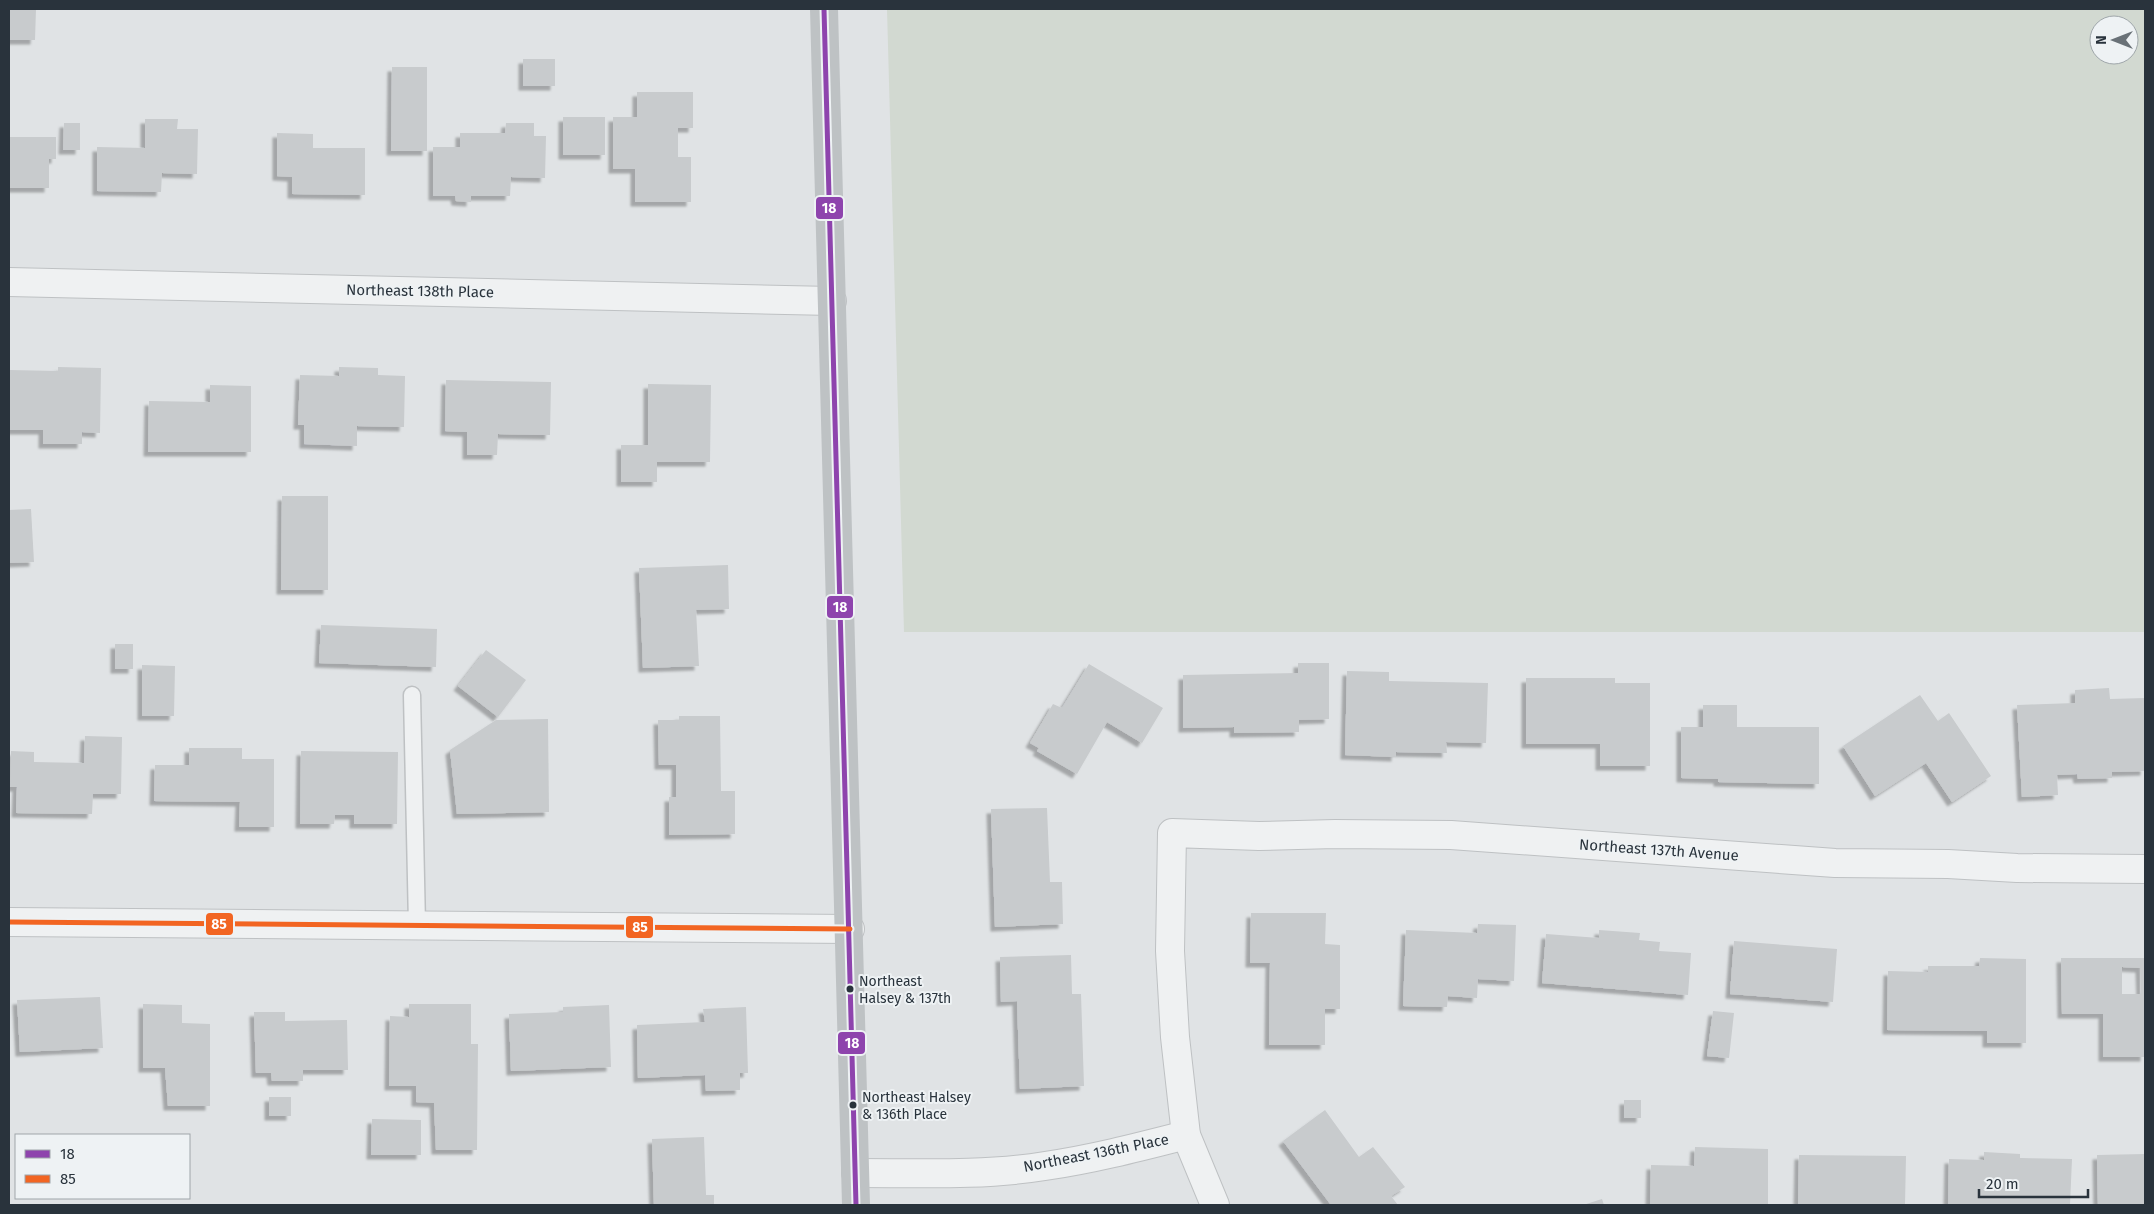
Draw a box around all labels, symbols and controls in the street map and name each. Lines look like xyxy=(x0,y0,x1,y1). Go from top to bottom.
north arrow xyxy=(2089,15,2139,65)
text: N xyxy=(2093,35,2110,45)
line badge: 18 xyxy=(815,196,844,220)
text: 18 xyxy=(822,200,836,217)
street label: Northeast 138th Place xyxy=(346,281,494,301)
line badge: 18 xyxy=(826,595,854,619)
text: 18 xyxy=(833,599,847,616)
street label: Northeast 137th Avenue xyxy=(1579,835,1739,865)
line badge: 85 xyxy=(205,912,234,936)
line badge: 85 xyxy=(625,915,654,939)
text: 85 xyxy=(211,916,227,933)
text: 85 xyxy=(632,919,648,936)
place label: Northeast Halsey & 137th xyxy=(859,973,951,1007)
marker: Northeast Halsey & 137th xyxy=(845,984,855,994)
line badge: 18 xyxy=(837,1031,866,1055)
text: 18 xyxy=(845,1035,859,1052)
place label: Northeast Halsey & 136th Place xyxy=(862,1089,971,1123)
marker: Northeast Halsey & 136th Place xyxy=(848,1100,858,1110)
street label: Northeast 136th Place xyxy=(1022,1130,1170,1176)
legend xyxy=(15,1134,190,1199)
text: 18 xyxy=(60,1145,75,1163)
scale bar xyxy=(1979,1166,2088,1198)
text: 85 xyxy=(60,1170,76,1188)
text: 20 m xyxy=(1986,1175,2019,1193)

